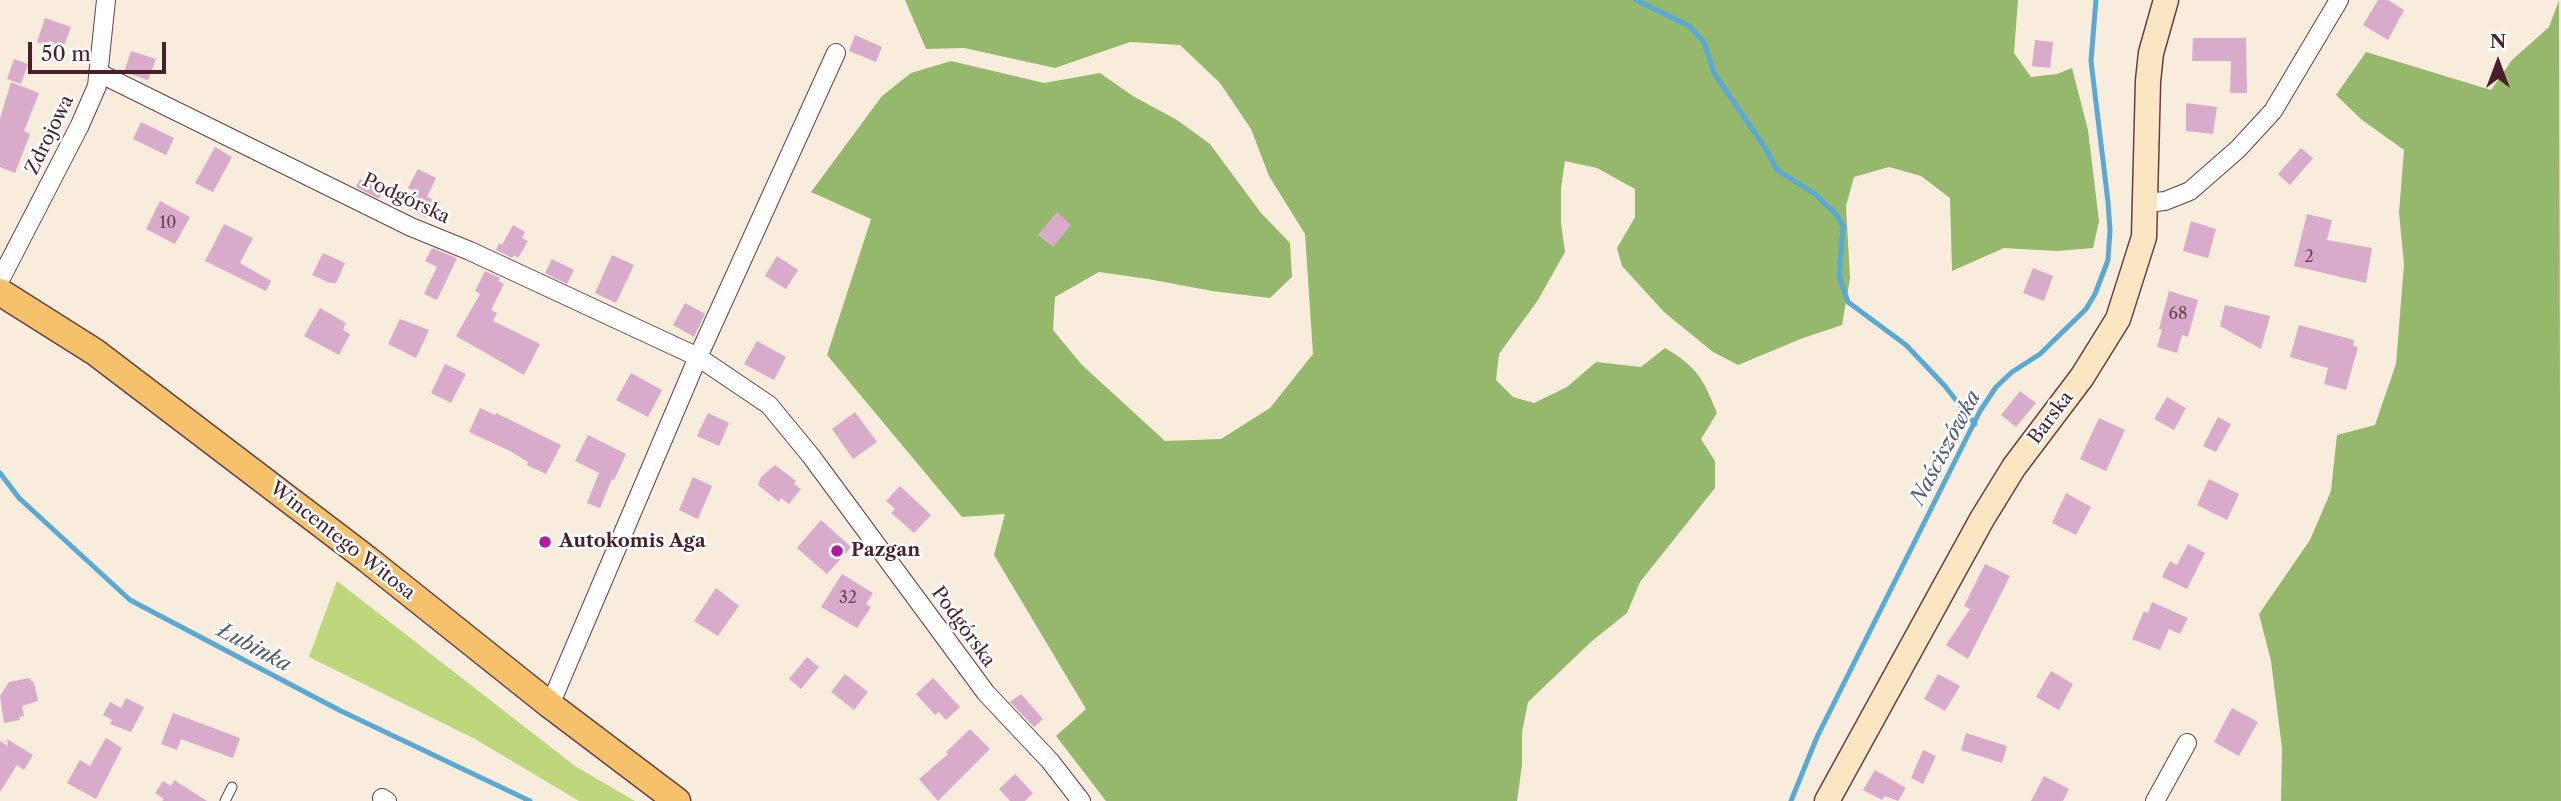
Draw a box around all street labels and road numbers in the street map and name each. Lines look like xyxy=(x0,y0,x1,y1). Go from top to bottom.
street label: Zdrojowa xyxy=(21,92,79,178)
street label: Podgórska xyxy=(359,169,453,229)
street label: Barska xyxy=(2024,387,2078,449)
street label: Wincentego Witosa xyxy=(265,477,419,605)
street label: Podgórska xyxy=(926,582,1000,672)

